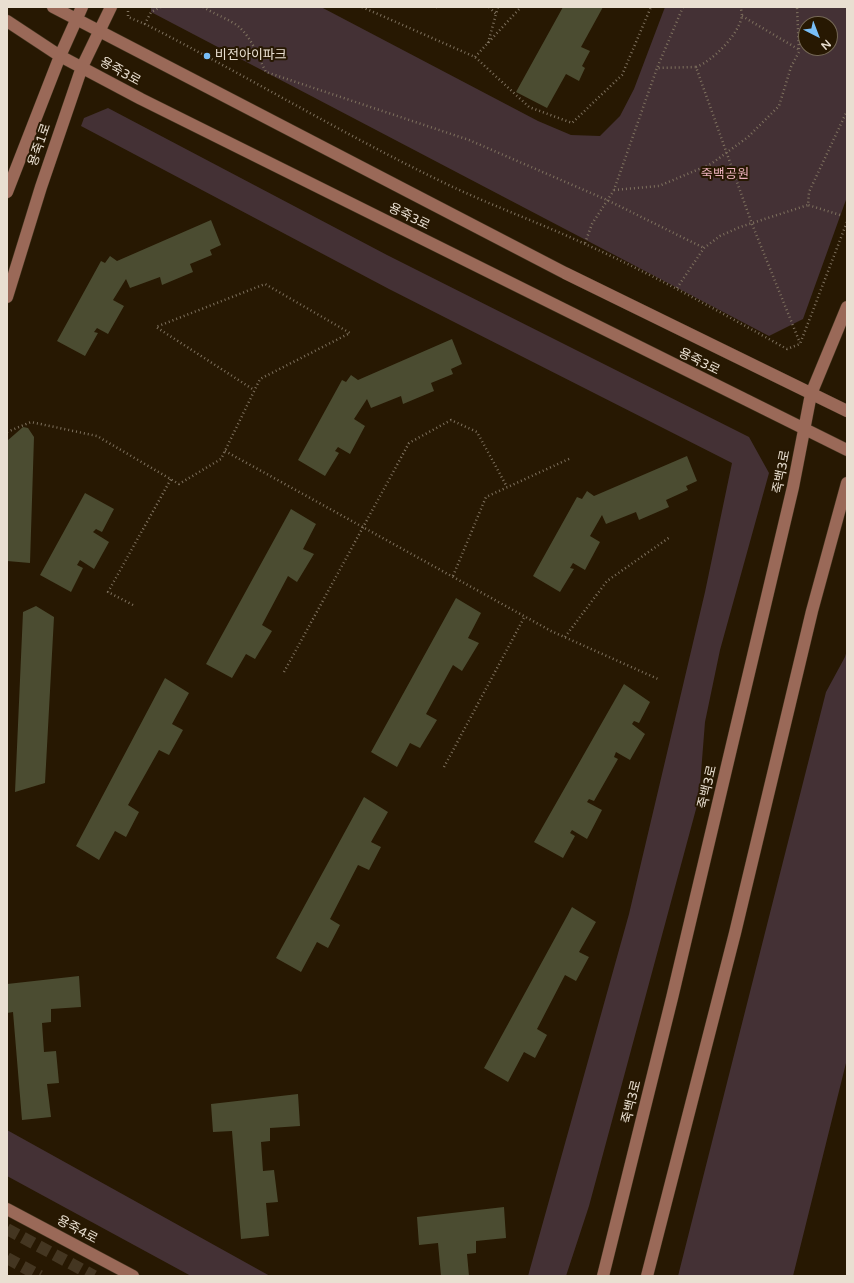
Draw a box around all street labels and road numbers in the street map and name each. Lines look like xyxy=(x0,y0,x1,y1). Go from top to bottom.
street label: 용죽3로 xyxy=(97,55,143,89)
street label: 용죽1로 xyxy=(25,122,55,168)
street label: 용죽3로 xyxy=(386,200,432,234)
street label: 용죽3로 xyxy=(676,345,722,379)
street label: 죽백3로 xyxy=(770,449,794,495)
street label: 죽백3로 xyxy=(695,764,721,810)
street label: 죽백3로 xyxy=(619,1079,645,1125)
street label: 용죽4로 xyxy=(54,1213,100,1247)

